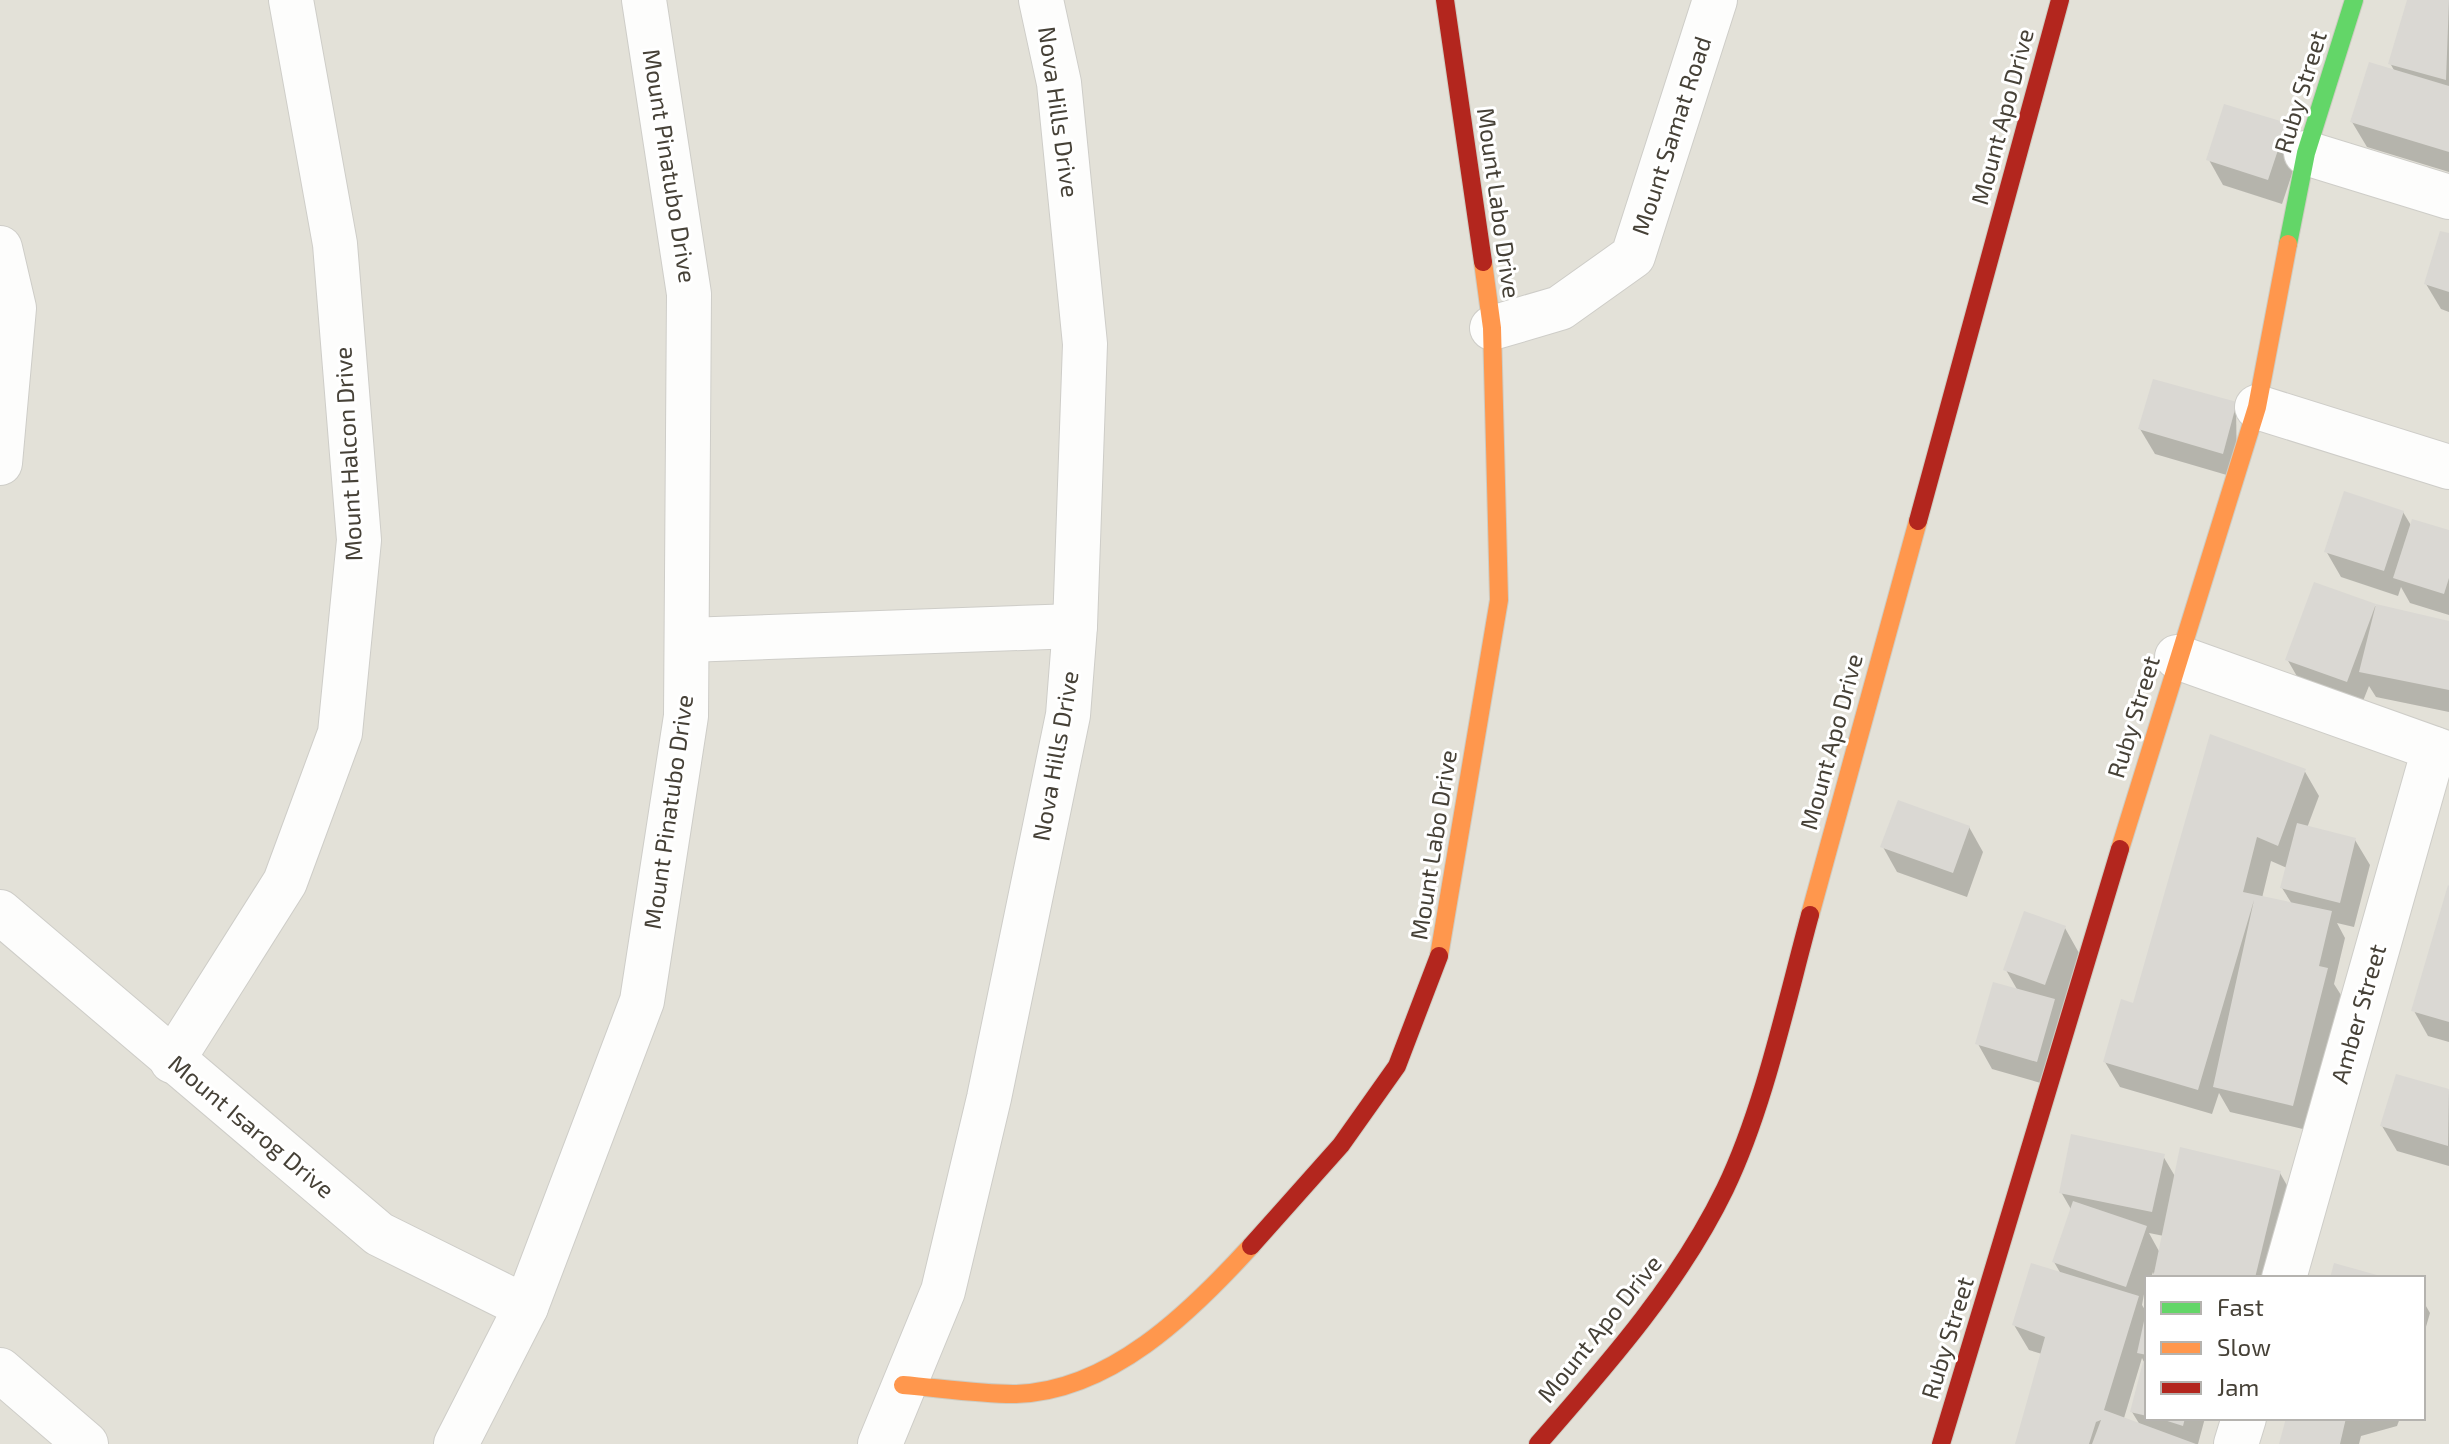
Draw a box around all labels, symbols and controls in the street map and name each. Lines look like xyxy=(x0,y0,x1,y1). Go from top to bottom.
street label: Nova Hills Drive xyxy=(1033,24,1086,199)
street label: Mount Apo Drive xyxy=(1964,25,2039,208)
street label: Ruby Street xyxy=(2267,27,2332,156)
street label: Mount Samat Road xyxy=(1625,32,1716,239)
street label: Mount Pinatubo Drive xyxy=(638,47,703,285)
street label: Mount Labo Drive xyxy=(1472,106,1527,300)
street label: Mount Halcon Drive xyxy=(327,346,368,562)
street label: Mount Apo Drive xyxy=(1793,650,1868,833)
street label: Ruby Street xyxy=(2100,652,2165,781)
street label: Nova Hills Drive xyxy=(1025,668,1084,843)
street label: Mount Pinatubo Drive xyxy=(637,693,698,931)
street label: Mount Labo Drive xyxy=(1403,748,1462,942)
street label: Amber Street xyxy=(2324,941,2391,1087)
street label: Mount Isarog Drive xyxy=(163,1048,341,1204)
street label: Mount Apo Drive xyxy=(1531,1249,1667,1408)
street label: Ruby Street xyxy=(1914,1273,1979,1402)
legend xyxy=(2145,1276,2425,1420)
text: Fast xyxy=(2217,1292,2264,1321)
text: Slow xyxy=(2217,1332,2271,1361)
text: Jam xyxy=(2217,1372,2259,1401)

